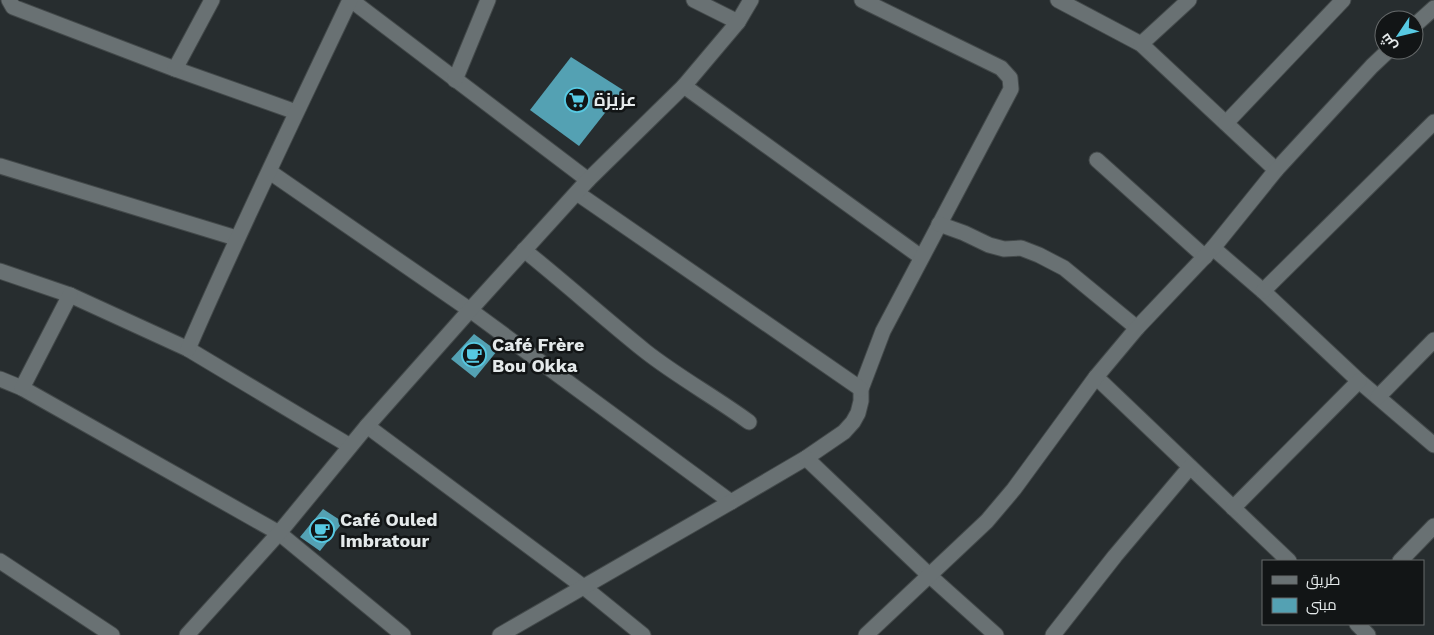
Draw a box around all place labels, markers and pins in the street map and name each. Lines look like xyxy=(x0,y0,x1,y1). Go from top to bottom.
supermarket icon: عزيزة xyxy=(564,87,590,113)
place label: عزيزة xyxy=(594,89,636,111)
place label: Café Frère Bou Okka xyxy=(492,334,584,376)
cafe icon: Café Frère Bou Okka xyxy=(461,342,487,368)
place label: Café Ouled Imbratour xyxy=(340,509,438,551)
cafe icon: Café Ouled Imbratour xyxy=(309,517,335,543)

